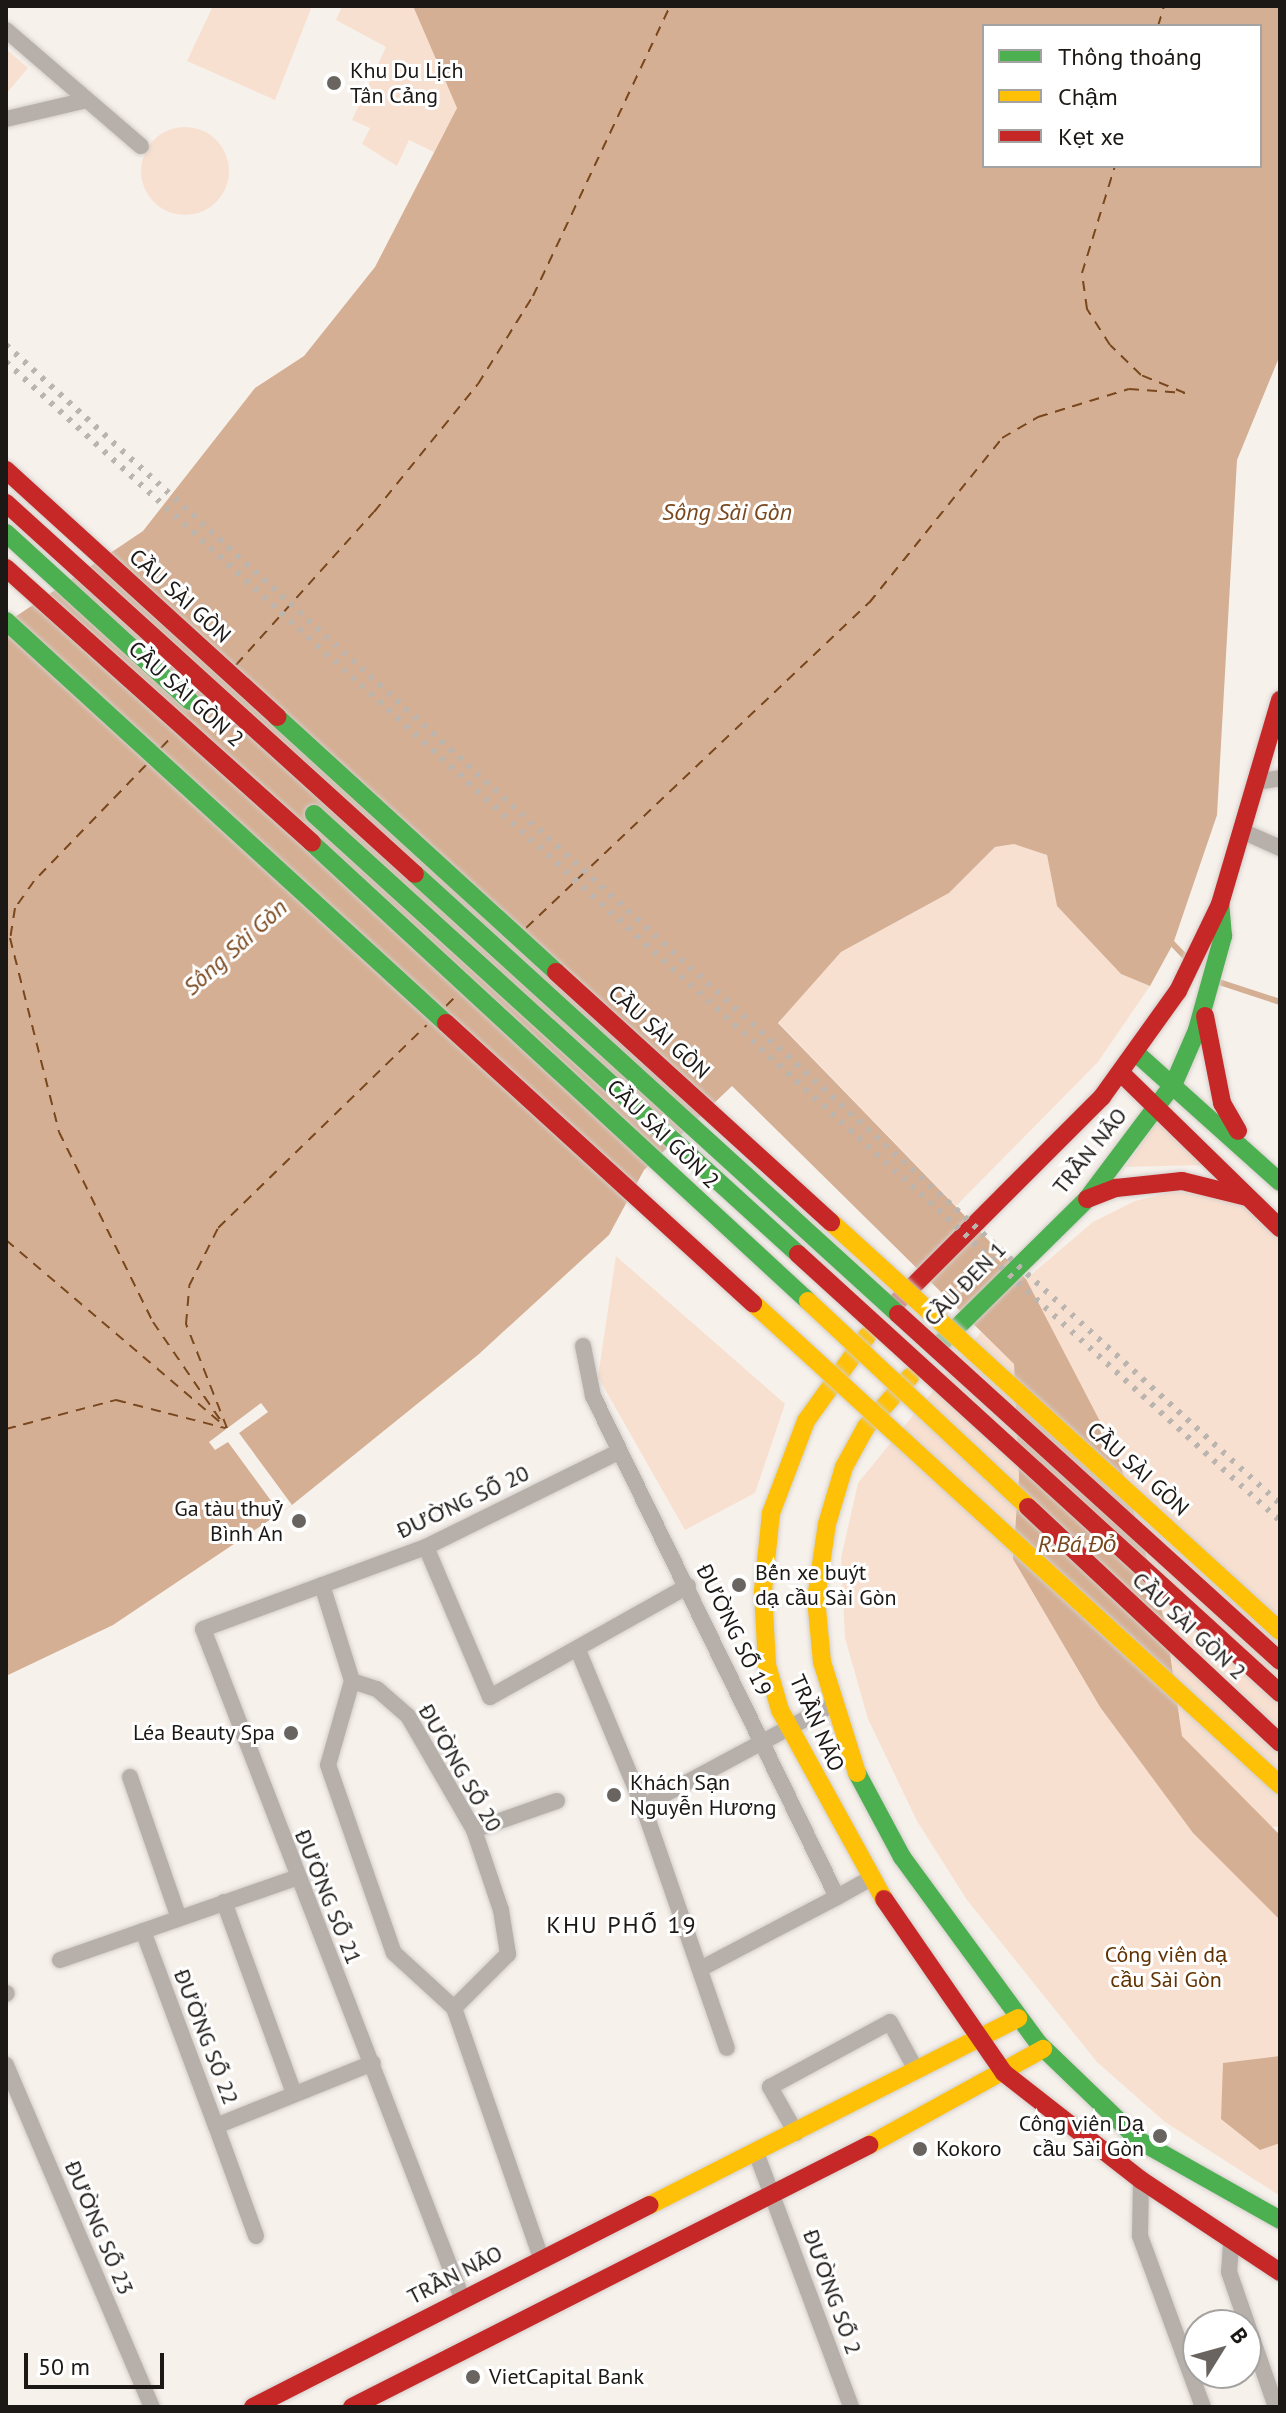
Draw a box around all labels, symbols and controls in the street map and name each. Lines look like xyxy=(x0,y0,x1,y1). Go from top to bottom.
legend xyxy=(982,24,1262,168)
text: Thông thoáng xyxy=(1058,41,1202,72)
place label: Khu Du Lịch Tân Cảng xyxy=(350,57,465,108)
marker: Khu Du Lịch Tân Cảng xyxy=(325,74,343,92)
text: Chậm xyxy=(1058,81,1118,112)
text: Kẹt xe xyxy=(1058,121,1125,152)
water label: Sông Sài Gòn xyxy=(662,498,792,526)
street label: CẦU SÀI GÒN xyxy=(124,544,236,648)
street label: CẦU SÀI GÒN 2 xyxy=(124,636,248,752)
water label: Sông Sài Gòn xyxy=(177,893,293,1001)
street label: CẦU SÀI GÒN xyxy=(603,980,715,1084)
street label: CẦU SÀI GÒN 2 xyxy=(602,1074,724,1194)
street label: TRẦN NÃO xyxy=(1048,1103,1132,1199)
street label: CẦU ĐEN 1 xyxy=(919,1237,1011,1331)
street label: CẦU SÀI GÒN xyxy=(1082,1417,1194,1521)
street label: ĐƯỜNG SỐ 20 xyxy=(395,1461,531,1543)
place label: Ga tàu thuỷ Bình An xyxy=(174,1495,283,1546)
marker: Ga tàu thuỷ Bình An xyxy=(290,1512,308,1530)
water label: R.Bá Đỏ xyxy=(1037,1530,1117,1558)
place label: Bến xe buýt dạ cầu Sài Gòn xyxy=(755,1559,897,1610)
street label: ĐƯỜNG SỐ 19 xyxy=(692,1562,776,1698)
street label: CẦU SÀI GÒN 2 xyxy=(1127,1567,1251,1685)
marker: Bến xe buýt dạ cầu Sài Gòn xyxy=(730,1576,748,1594)
street label: TRẦN NÃO xyxy=(784,1671,850,1775)
street label: ĐƯỜNG SỐ 20 xyxy=(414,1702,506,1834)
place label: Léa Beauty Spa xyxy=(132,1720,275,1746)
marker: Léa Beauty Spa xyxy=(282,1724,300,1742)
place label: Khách Sạn Nguyễn Hương xyxy=(630,1769,774,1820)
marker: Khách Sạn Nguyễn Hương xyxy=(605,1786,623,1804)
street label: ĐƯỜNG SỐ 21 xyxy=(290,1828,366,1966)
district label: KHU PHỐ 19 xyxy=(546,1911,698,1939)
park label: Công viên dạ cầu Sài Gòn xyxy=(1104,1941,1228,1992)
street label: ĐƯỜNG SỐ 22 xyxy=(169,1968,243,2106)
place label: Công viên Dạ cầu Sài Gòn xyxy=(1018,2110,1144,2162)
marker: Công viên Dạ cầu Sài Gòn xyxy=(1151,2127,1169,2145)
place label: Kokoro xyxy=(936,2136,1001,2162)
marker: Kokoro xyxy=(911,2140,929,2158)
street label: ĐƯỜNG SỐ 23 xyxy=(60,2159,138,2297)
street label: ĐƯỜNG SỐ 2 xyxy=(798,2228,866,2356)
street label: TRẦN NÃO xyxy=(404,2240,506,2310)
north arrow xyxy=(1182,2309,1262,2389)
text: B xyxy=(1224,2322,1255,2349)
scale bar xyxy=(28,2337,168,2387)
text: 50 m xyxy=(38,2351,90,2382)
place label: VietCapital Bank xyxy=(489,2364,644,2390)
marker: VietCapital Bank xyxy=(464,2368,482,2386)

